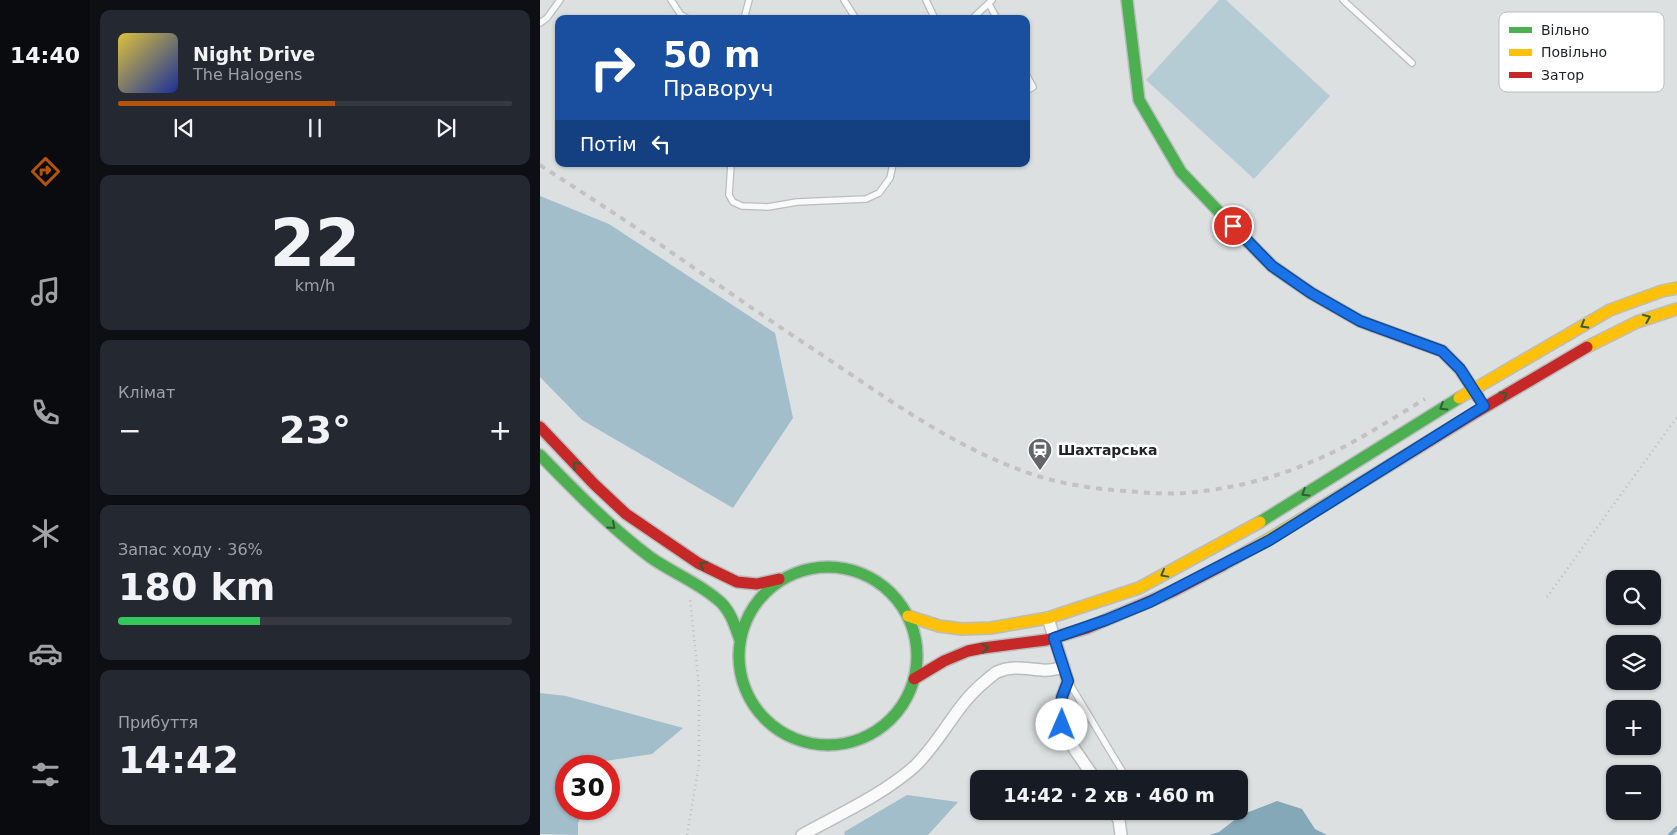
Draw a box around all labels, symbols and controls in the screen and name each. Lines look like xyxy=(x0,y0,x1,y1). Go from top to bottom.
legend xyxy=(1499,12,1664,92)
text: Вільно xyxy=(1541,22,1589,38)
icon: right xyxy=(580,35,645,100)
text: 50 m xyxy=(663,35,760,75)
text: 14:40 xyxy=(10,43,80,68)
text: Night Drive xyxy=(193,43,315,65)
text: Повільно xyxy=(1541,44,1607,60)
text: The Halogens xyxy=(193,65,302,84)
text: Затор xyxy=(1541,67,1584,83)
text: Праворуч xyxy=(663,76,773,101)
icon: previous xyxy=(170,114,198,142)
icon: pause xyxy=(301,114,329,142)
icon: next xyxy=(432,114,460,142)
icon: left xyxy=(647,130,675,158)
text: Потім xyxy=(580,133,637,155)
icon: directions xyxy=(28,154,63,189)
pin xyxy=(1212,205,1254,247)
text: 22 xyxy=(270,206,360,281)
icon: arrive xyxy=(1219,212,1247,240)
icon: music xyxy=(28,274,63,309)
text: km/h xyxy=(295,276,335,295)
one-way arrow xyxy=(1642,314,1651,325)
one-way arrow xyxy=(1580,319,1589,329)
text: Клімат xyxy=(118,383,175,402)
one-way arrow xyxy=(1498,391,1507,401)
icon: phone xyxy=(28,395,63,430)
one-way arrow xyxy=(1440,401,1449,411)
text: 23° xyxy=(279,408,351,452)
text: − xyxy=(118,414,141,447)
text: + xyxy=(489,414,512,447)
station icon: Шахтарська xyxy=(1027,437,1053,471)
place label: Шахтарська xyxy=(1058,442,1157,458)
one-way arrow xyxy=(573,462,582,471)
one-way arrow xyxy=(1302,487,1311,497)
icon: climate xyxy=(28,516,63,551)
one-way arrow xyxy=(606,520,615,529)
text: Запас ходу · 36% xyxy=(118,540,263,559)
one-way arrow xyxy=(699,561,708,571)
text: 180 km xyxy=(118,565,275,609)
one-way arrow xyxy=(1161,568,1170,578)
map controls xyxy=(1606,570,1661,820)
button: search xyxy=(1606,570,1661,625)
button: layers xyxy=(1606,635,1661,690)
icon: car xyxy=(28,636,63,671)
one-way arrow xyxy=(981,643,989,654)
position arrow xyxy=(1035,698,1087,750)
button: + xyxy=(1606,700,1661,755)
text: Прибуття xyxy=(118,713,198,732)
text: 14:42 xyxy=(118,738,239,782)
speed limit sign: 30 xyxy=(555,755,620,820)
icon: filters xyxy=(28,757,63,792)
button: − xyxy=(1606,765,1661,820)
text: 14:42 · 2 хв · 460 m xyxy=(1003,784,1215,806)

